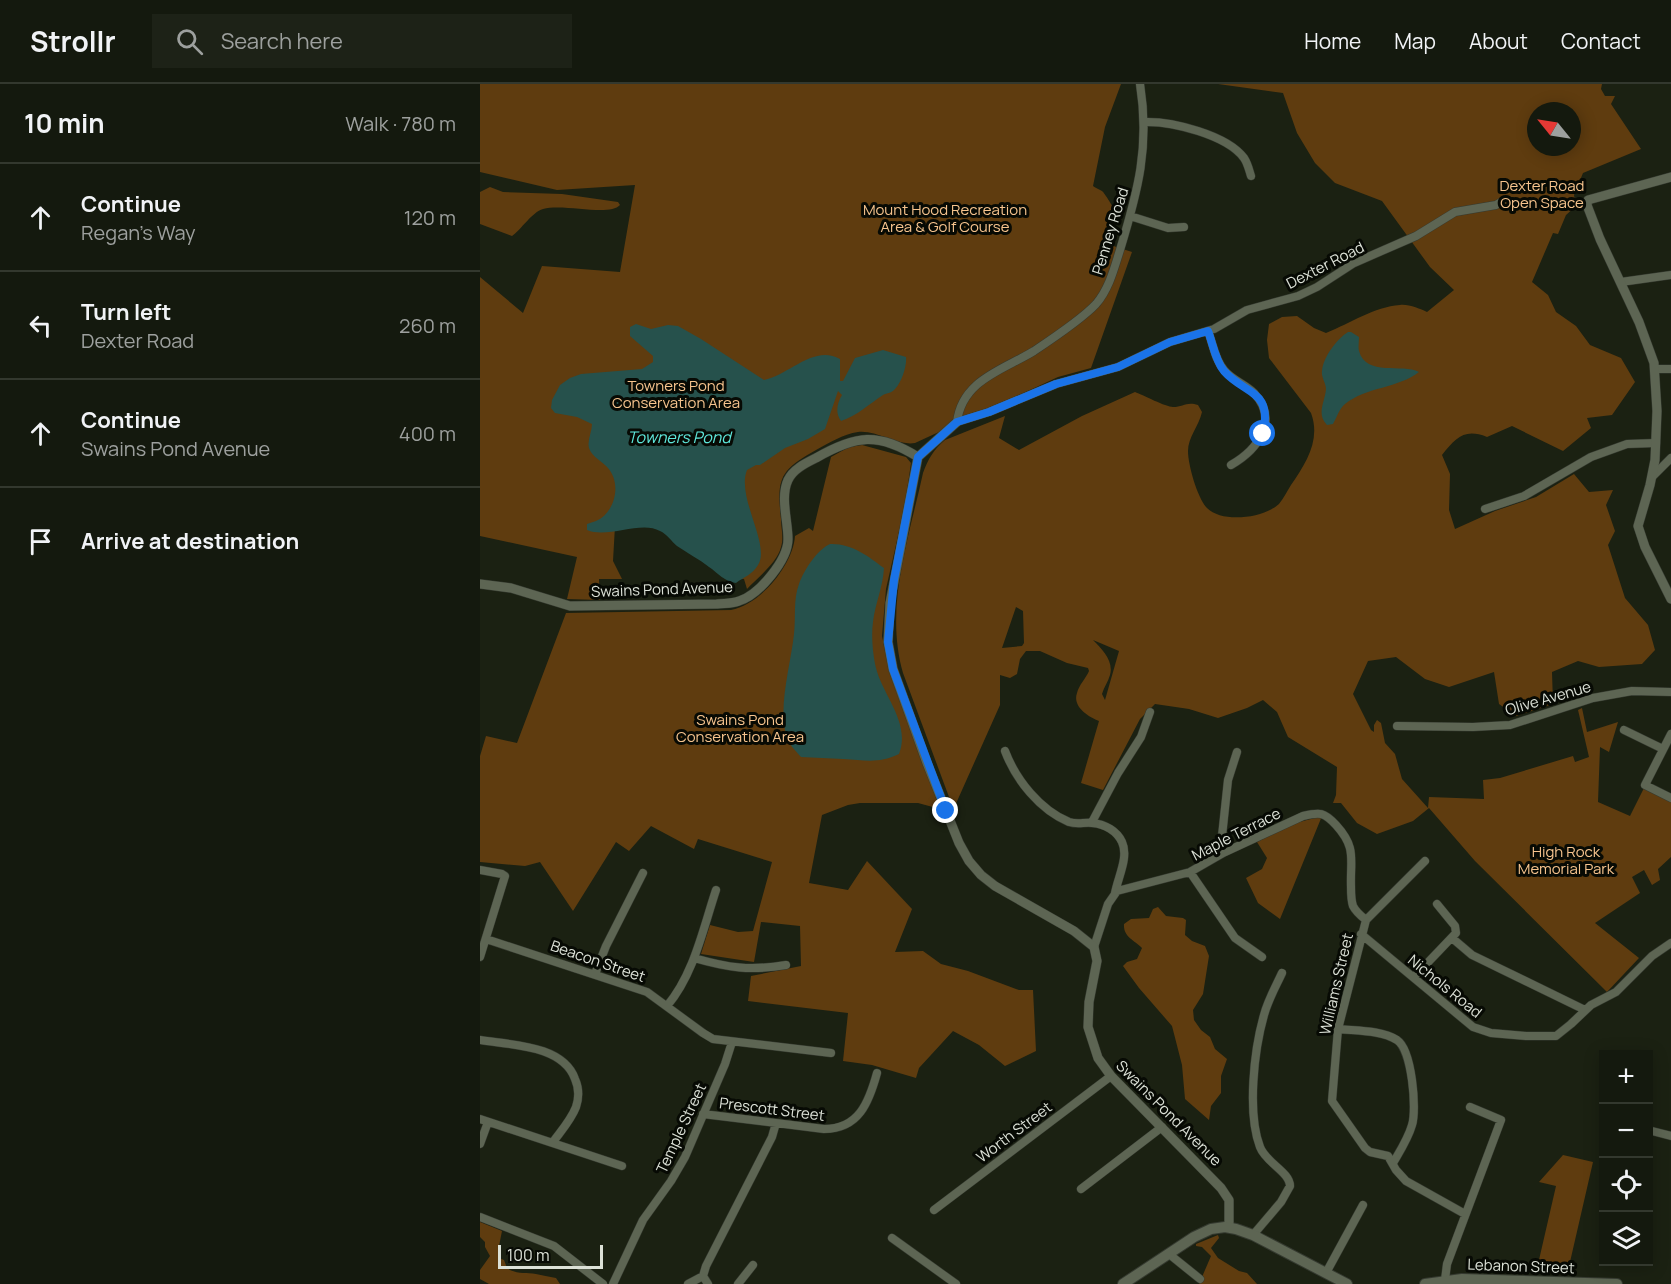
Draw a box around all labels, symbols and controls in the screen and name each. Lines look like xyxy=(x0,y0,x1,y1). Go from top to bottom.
search box xyxy=(152,14,572,68)
text: Strollr xyxy=(30,22,116,60)
icon: search xyxy=(173,25,206,58)
text: Search here xyxy=(221,26,343,56)
text: Home xyxy=(1304,27,1361,55)
text: Map xyxy=(1394,27,1436,55)
text: About xyxy=(1469,27,1528,55)
text: Contact xyxy=(1561,27,1641,55)
north arrow xyxy=(1527,102,1581,156)
text: 10 min xyxy=(24,105,105,141)
text: Walk · 780 m xyxy=(345,110,456,137)
park label: Dexter Road Open Space xyxy=(1500,175,1584,213)
street label: Penney Road xyxy=(1087,185,1133,277)
text: Continue xyxy=(81,189,181,219)
park label: Mount Hood Recreation Area & Golf Course xyxy=(863,199,1027,237)
icon: ahead xyxy=(24,201,57,234)
text: 120 m xyxy=(404,204,456,231)
text: Regan's Way xyxy=(81,219,196,246)
street label: Dexter Road xyxy=(1282,236,1368,294)
text: Turn left xyxy=(81,297,171,327)
icon: left xyxy=(24,309,57,342)
text: 260 m xyxy=(399,312,456,339)
text: Dexter Road xyxy=(81,327,194,354)
park label: Towners Pond Conservation Area xyxy=(612,375,740,413)
text: Continue xyxy=(81,405,181,435)
icon: ahead xyxy=(24,417,57,450)
text: 400 m xyxy=(399,420,456,447)
route start xyxy=(1249,420,1275,446)
water label: Towners Pond xyxy=(627,426,733,448)
text: Swains Pond Avenue xyxy=(81,435,270,462)
icon: arrive xyxy=(24,525,57,558)
text: Arrive at destination xyxy=(81,526,299,556)
street label: Swains Pond Avenue xyxy=(591,576,734,602)
street label: Olive Avenue xyxy=(1503,676,1594,720)
park label: Swains Pond Conservation Area xyxy=(676,709,804,747)
route end xyxy=(932,797,958,823)
street label: Maple Terrace xyxy=(1188,802,1284,865)
park label: High Rock Memorial Park xyxy=(1518,841,1615,879)
street label: Williams Street xyxy=(1314,931,1358,1037)
street label: Beacon Street xyxy=(548,935,648,987)
street label: Nichols Road xyxy=(1403,950,1487,1022)
map controls xyxy=(1599,1050,1653,1266)
button: + xyxy=(1599,1050,1653,1104)
street label: Swains Pond Avenue xyxy=(1111,1055,1227,1171)
street label: Temple Street xyxy=(651,1080,711,1176)
street label: Prescott Street xyxy=(718,1092,826,1126)
street label: Worth Street xyxy=(972,1097,1056,1167)
button: − xyxy=(1599,1104,1653,1158)
button: locate xyxy=(1599,1158,1653,1212)
button: layers xyxy=(1599,1212,1653,1266)
scale bar xyxy=(498,1242,603,1270)
text: 100 m xyxy=(507,1244,550,1266)
street label: Lebanon Street xyxy=(1467,1254,1575,1278)

